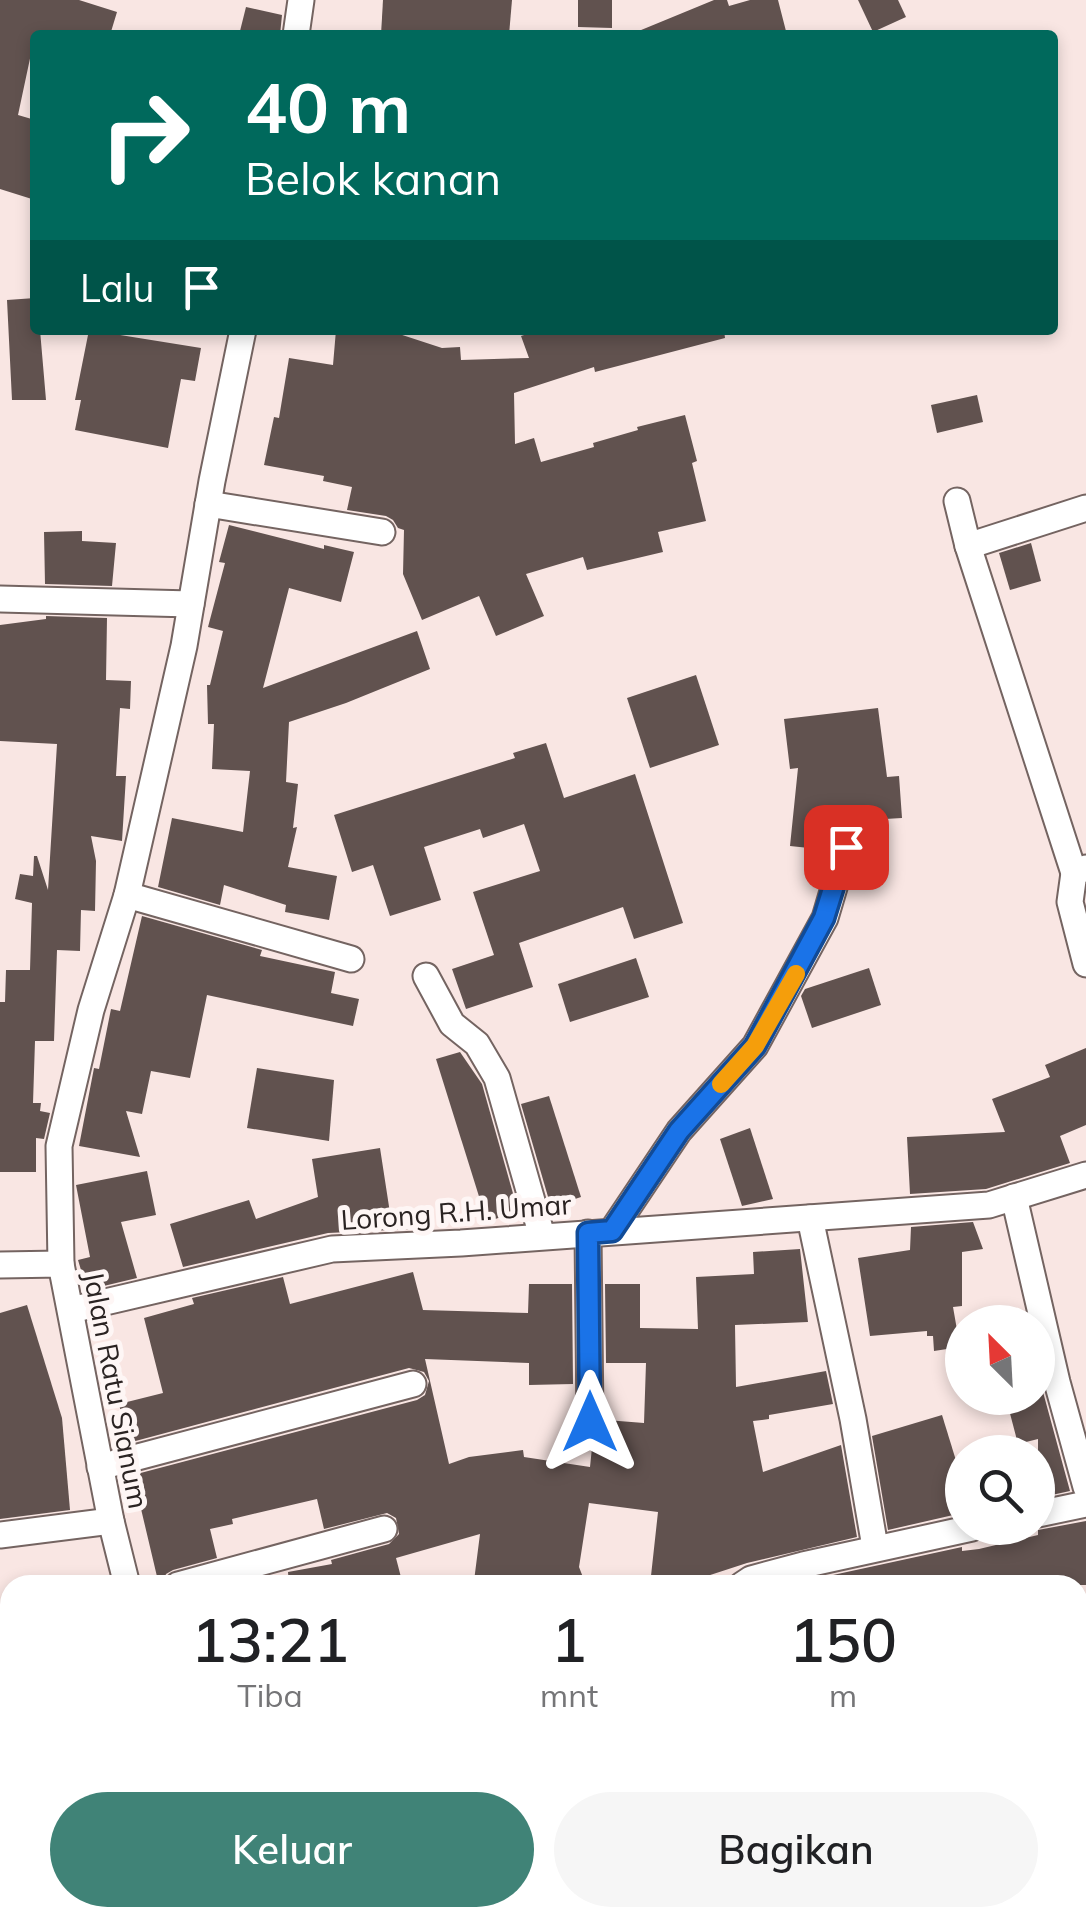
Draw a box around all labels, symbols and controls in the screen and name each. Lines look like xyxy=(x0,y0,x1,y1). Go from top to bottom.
text: 40 m xyxy=(245,63,411,151)
icon: right xyxy=(80,70,210,200)
text: Belok kanan xyxy=(245,150,501,206)
icon: arrive xyxy=(174,260,229,315)
text: Lalu xyxy=(80,264,154,312)
pin xyxy=(804,805,889,890)
icon: arrive xyxy=(819,820,874,875)
street label: Lorong R.H. Umar xyxy=(340,1186,573,1237)
street label: Jalan Ratu Sianum xyxy=(76,1268,157,1511)
north arrow xyxy=(945,1305,1055,1415)
map controls xyxy=(945,1305,1055,1545)
position arrow xyxy=(538,1370,642,1474)
button: search xyxy=(945,1435,1055,1545)
text: 13:21 xyxy=(191,1602,349,1677)
text: 1 xyxy=(551,1602,587,1677)
text: 150 xyxy=(789,1602,897,1677)
text: Tiba xyxy=(237,1675,303,1715)
text: mnt xyxy=(540,1675,598,1715)
text: m xyxy=(829,1675,857,1715)
button: Keluar xyxy=(50,1792,534,1907)
button: Bagikan xyxy=(554,1792,1038,1907)

